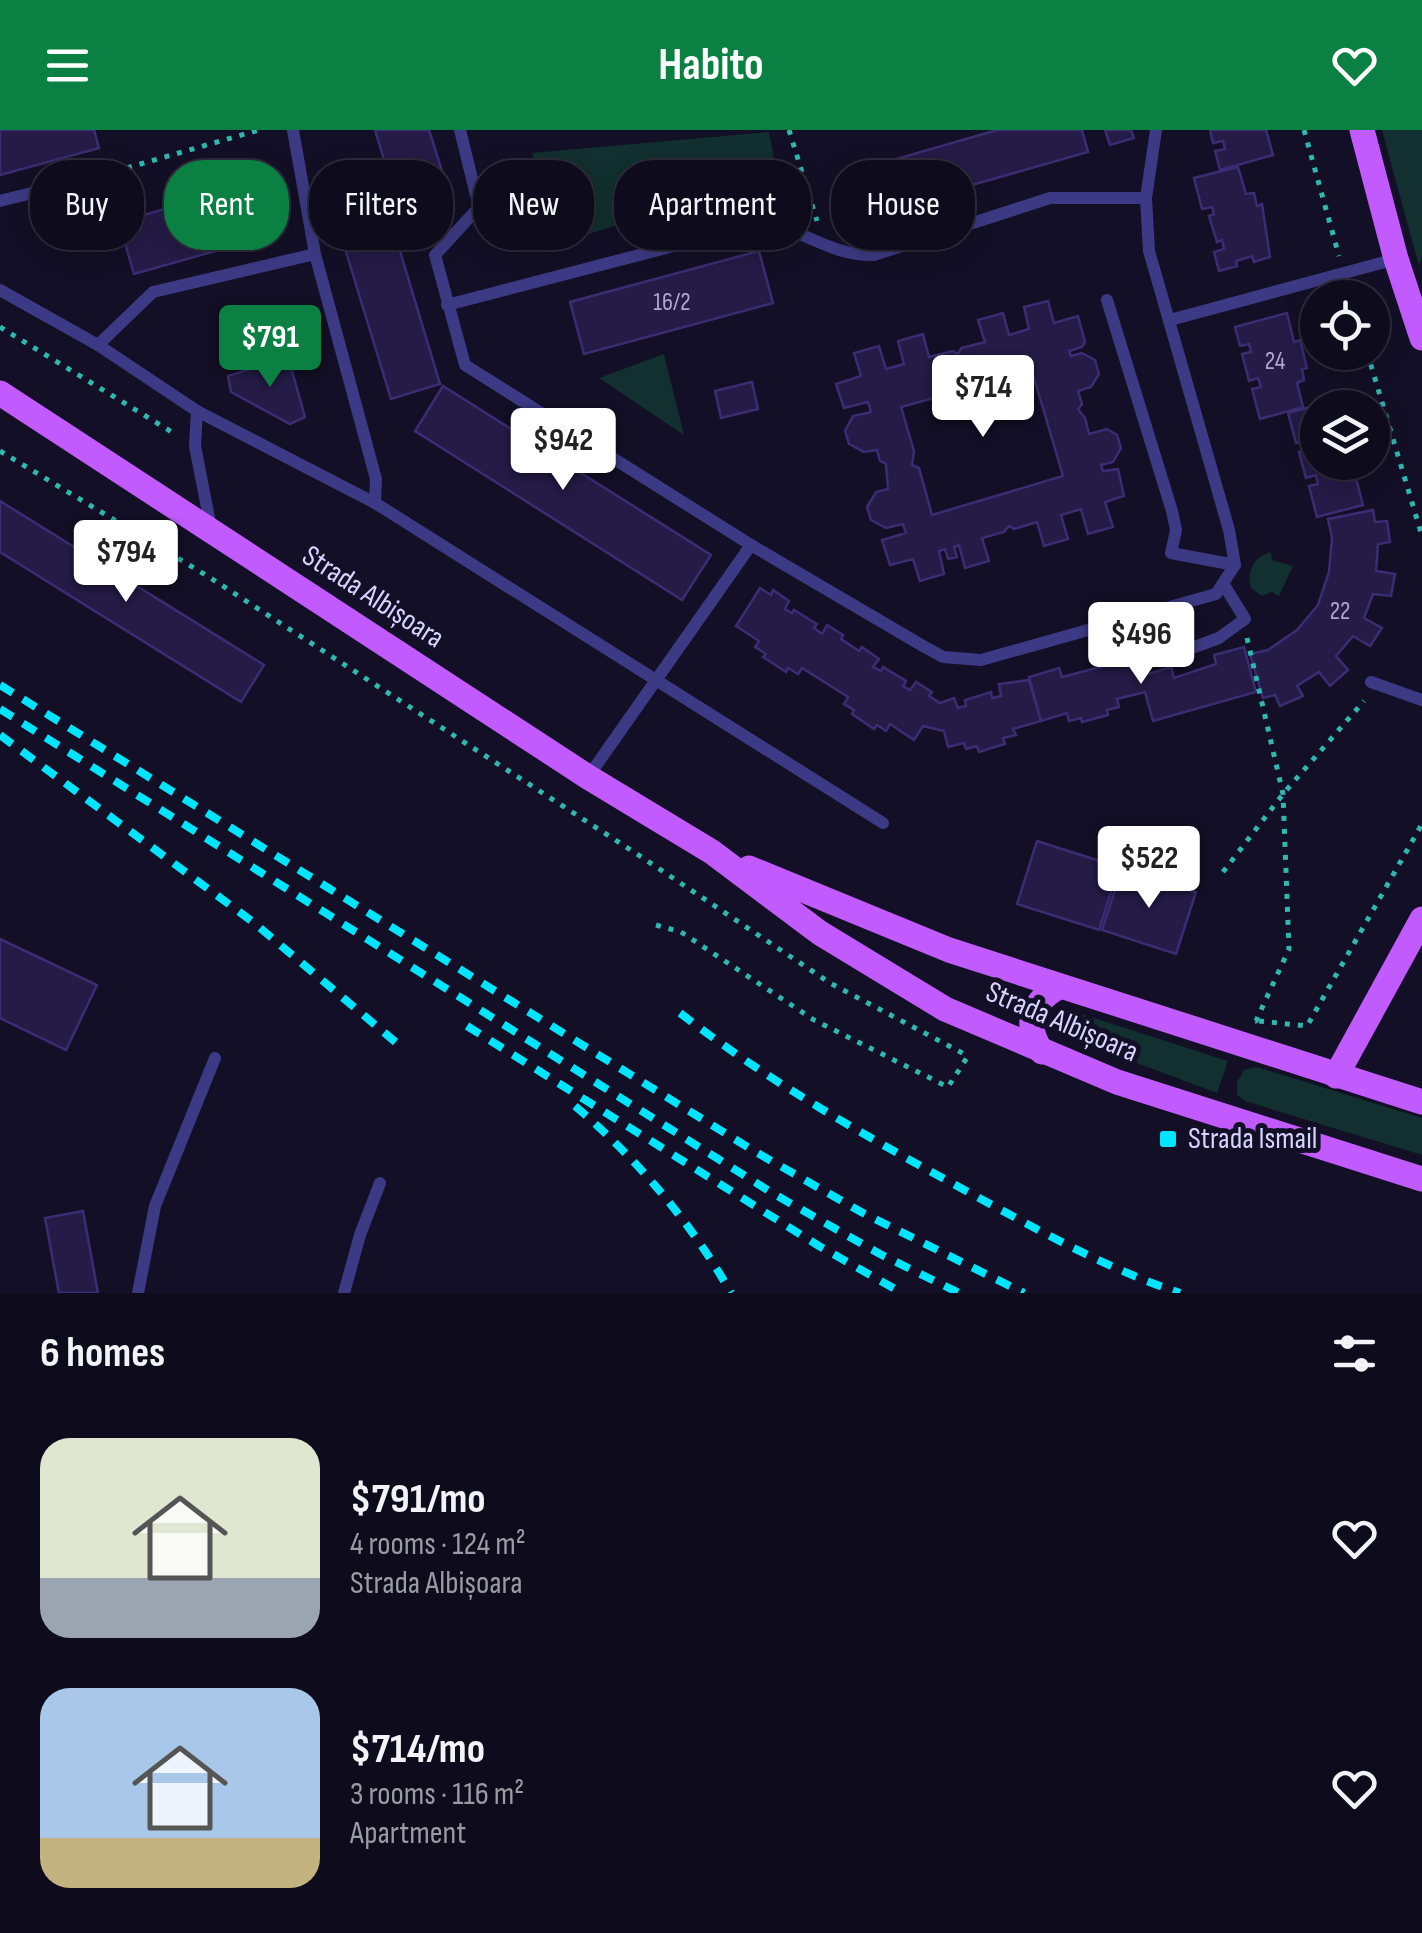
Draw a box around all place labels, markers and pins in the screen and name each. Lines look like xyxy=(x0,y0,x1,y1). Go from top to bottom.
pin: $791 xyxy=(211,305,329,390)
pin: $714 xyxy=(924,355,1042,440)
pin: $942 xyxy=(504,408,622,493)
pin: $794 xyxy=(67,520,185,605)
pin: $496 xyxy=(1082,602,1200,687)
pin: $522 xyxy=(1090,826,1208,911)
place label: Strada Ismail xyxy=(1188,1121,1317,1157)
marker: Strada Ismail xyxy=(1157,1128,1179,1150)

